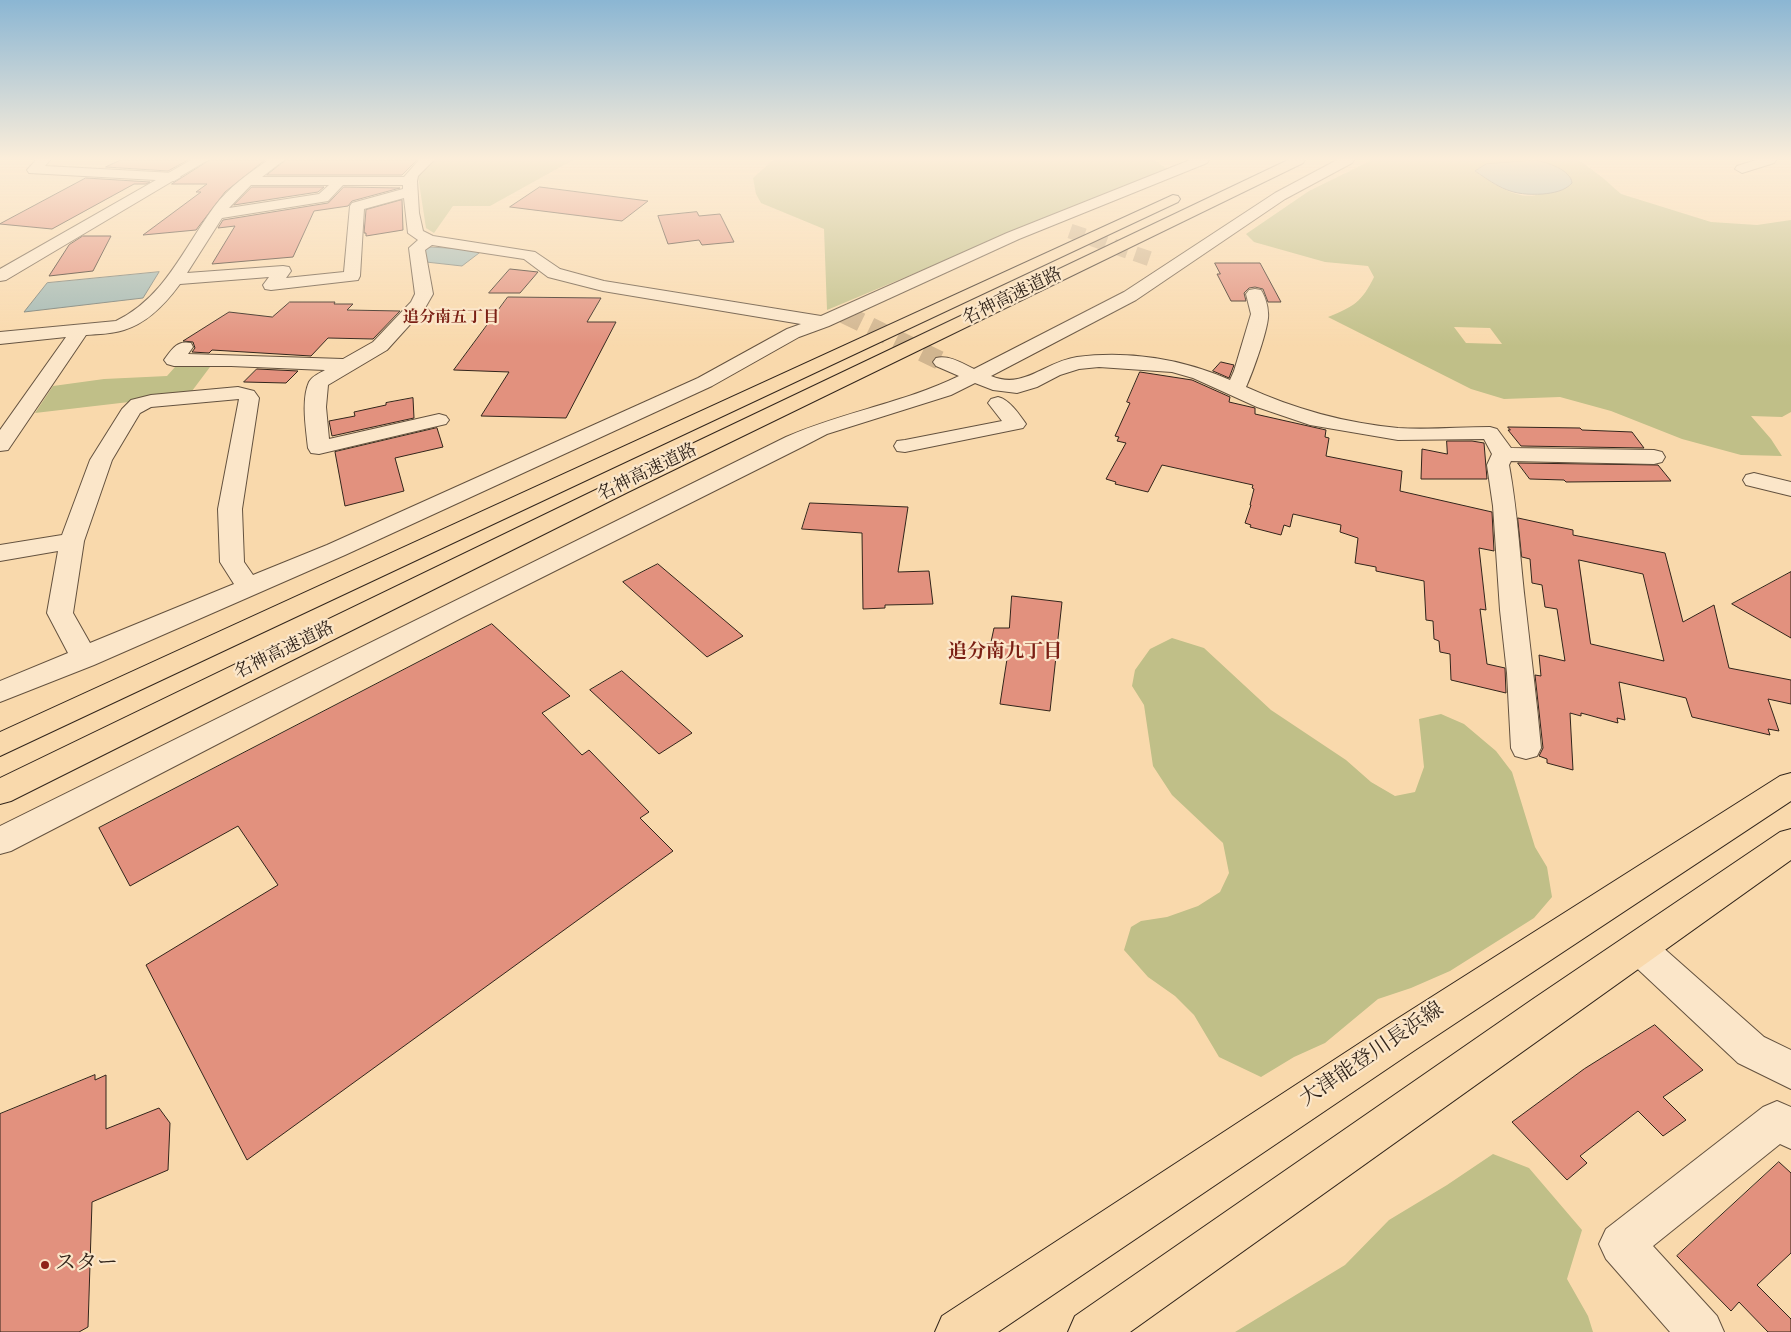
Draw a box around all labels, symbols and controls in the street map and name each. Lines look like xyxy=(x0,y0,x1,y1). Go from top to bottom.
street label: 名神高速道路 xyxy=(960,265,1066,331)
district label: 追分南五丁目 xyxy=(403,309,499,329)
street label: 名神高速道路 xyxy=(595,441,701,507)
street label: 名神高速道路 xyxy=(232,619,338,685)
district label: 追分南九丁目 xyxy=(948,643,1062,665)
street label: 大津能登川長浜線 xyxy=(1296,999,1450,1113)
place label: スター xyxy=(55,1252,118,1278)
marker: スター xyxy=(39,1259,51,1271)

